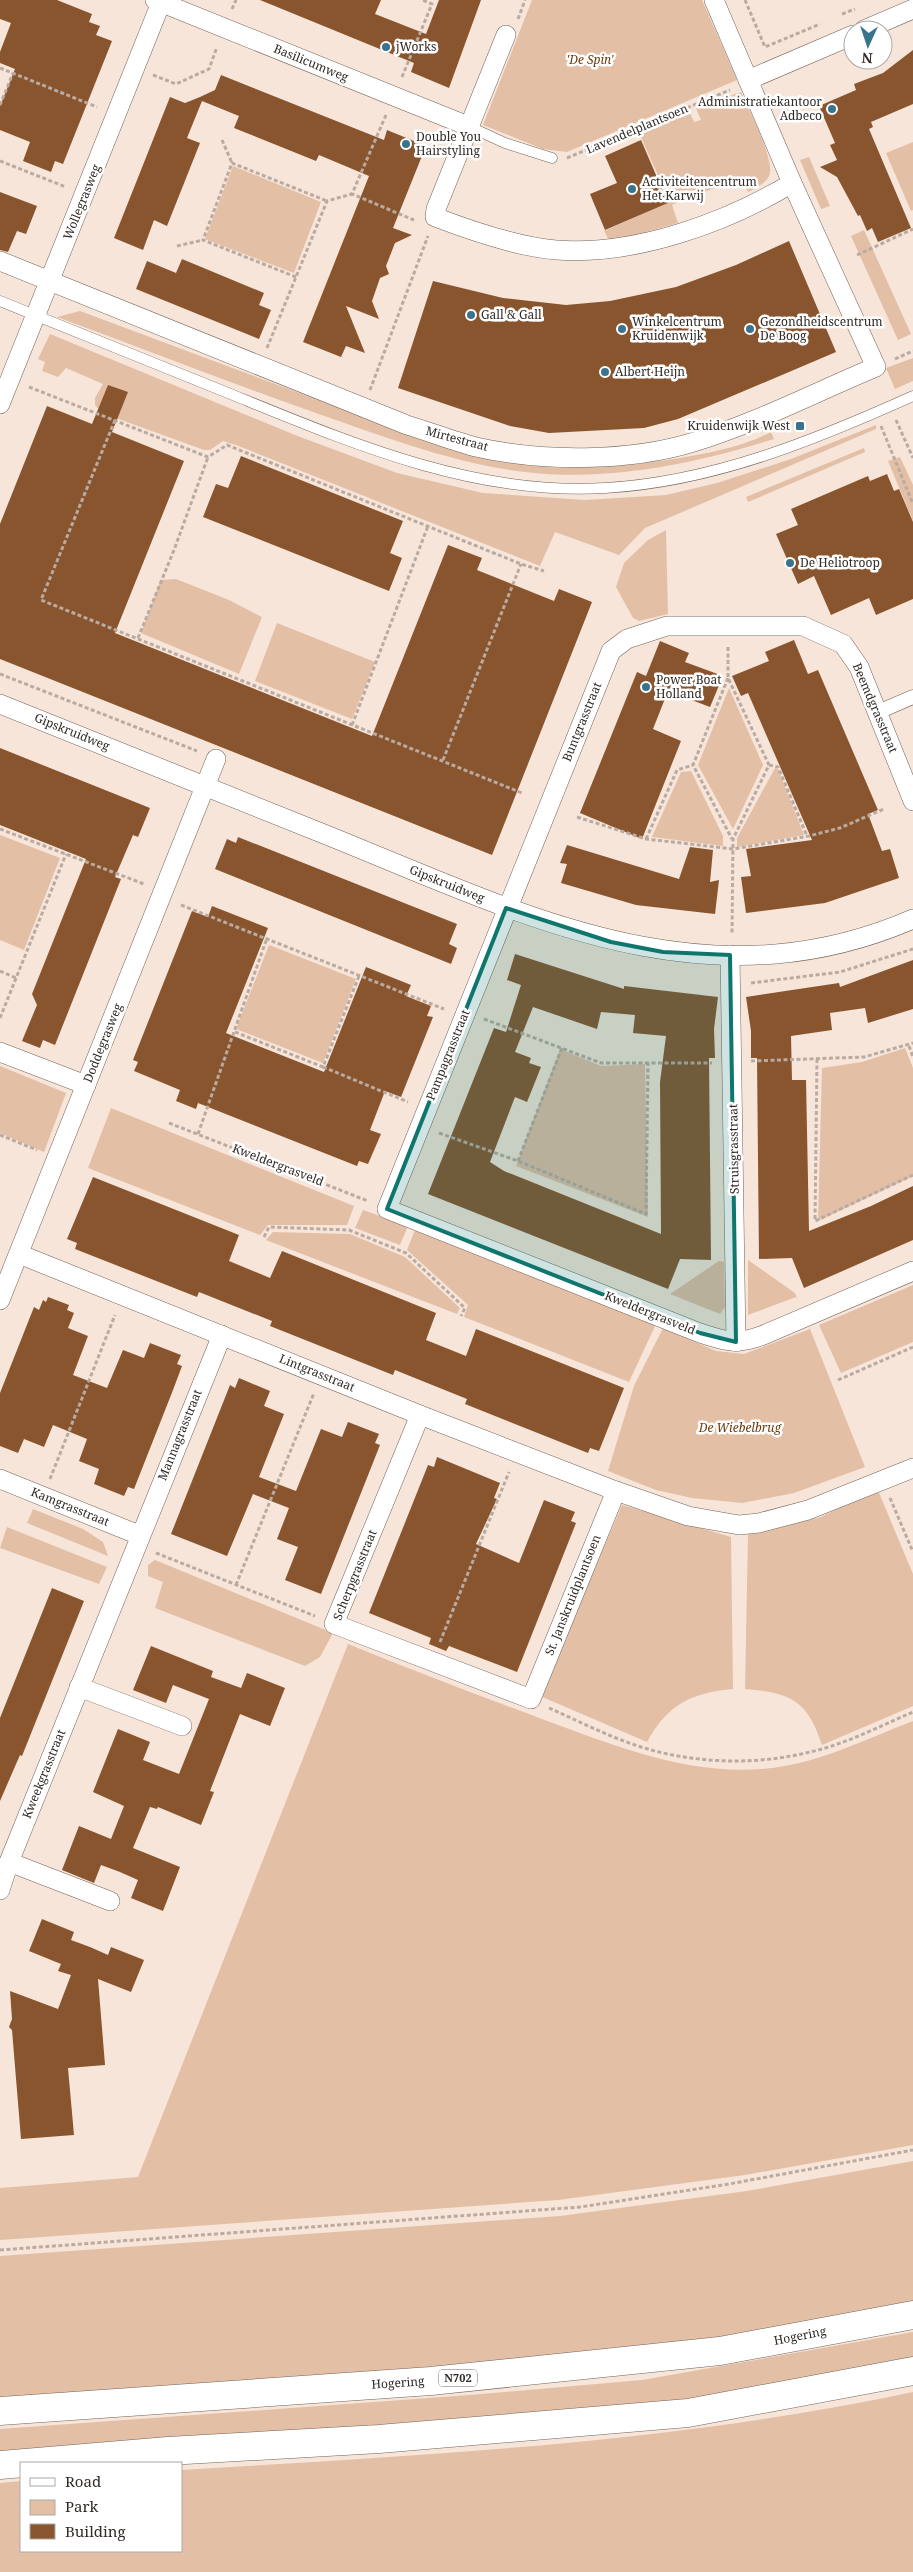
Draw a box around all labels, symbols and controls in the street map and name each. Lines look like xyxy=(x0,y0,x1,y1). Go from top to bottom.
north arrow xyxy=(843,20,893,70)
place label: jWorks xyxy=(395,38,436,55)
street label: Basilicumweg xyxy=(271,40,352,86)
marker: jWorks xyxy=(380,41,392,53)
text: N xyxy=(861,49,873,68)
park label: 'De Spin' xyxy=(567,51,615,68)
place label: Administratiekantoor Adbeco xyxy=(698,93,822,124)
street label: Lavendelplantsoen xyxy=(583,99,691,158)
marker: Administratiekantoor Adbeco xyxy=(826,103,838,115)
place label: Double You Hairstyling xyxy=(416,128,481,159)
marker: Double You Hairstyling xyxy=(400,138,412,150)
street label: Wollegrasweg xyxy=(59,161,105,242)
place label: Activiteitencentrum Het Karwij xyxy=(642,173,757,204)
marker: Activiteitencentrum Het Karwij xyxy=(626,183,638,195)
place label: Gall & Gall xyxy=(481,306,542,323)
marker: Gall & Gall xyxy=(465,309,477,321)
place label: Winkelcentrum Kruidenwijk xyxy=(632,313,722,344)
place label: Gezondheidscentrum De Boog xyxy=(760,313,883,344)
marker: Winkelcentrum Kruidenwijk xyxy=(616,323,628,335)
marker: Gezondheidscentrum De Boog xyxy=(744,323,756,335)
place label: Albert Heijn xyxy=(615,363,685,380)
marker: Albert Heijn xyxy=(599,366,611,378)
place label: Kruidenwijk West xyxy=(687,417,790,434)
marker: Kruidenwijk West xyxy=(794,420,806,432)
street label: Mirtestraat xyxy=(424,422,490,455)
place label: De Heliotroop xyxy=(800,554,880,571)
marker: De Heliotroop xyxy=(784,557,796,569)
street label: Beemdgrasstraat xyxy=(849,660,902,755)
place label: Power Boat Holland xyxy=(656,671,721,702)
street label: Buntgrasstraat xyxy=(558,680,605,764)
marker: Power Boat Holland xyxy=(640,681,652,693)
street label: Gipskruidweg xyxy=(32,709,113,755)
street label: Gipskruidweg xyxy=(407,861,488,907)
street label: Doddegrasweg xyxy=(79,1000,126,1085)
street label: Pampagrasstraat xyxy=(422,1007,473,1103)
street label: Struisgrasstraat xyxy=(724,1104,743,1194)
street label: Kweldergrasveld xyxy=(230,1139,327,1190)
street label: Kweldergrasveld xyxy=(602,1287,699,1339)
street label: Lintgrasstraat xyxy=(277,1350,358,1395)
street label: Mannagrasstraat xyxy=(153,1387,206,1483)
park label: De Wiebelbrug xyxy=(698,1419,783,1436)
street label: Kamgrasstraat xyxy=(28,1483,112,1530)
street label: Scherpgrasstraat xyxy=(329,1527,380,1623)
street label: St. Janskruidplantsoen xyxy=(541,1532,605,1658)
street label: Kweekgrasstraat xyxy=(18,1727,69,1821)
street label: Hogering xyxy=(772,2322,828,2349)
road number: N702 xyxy=(439,2370,477,2386)
street label: Hogering xyxy=(371,2372,426,2393)
legend xyxy=(20,2462,182,2552)
text: Road xyxy=(65,2471,101,2491)
text: Park xyxy=(65,2496,99,2516)
text: Building xyxy=(65,2521,126,2541)

